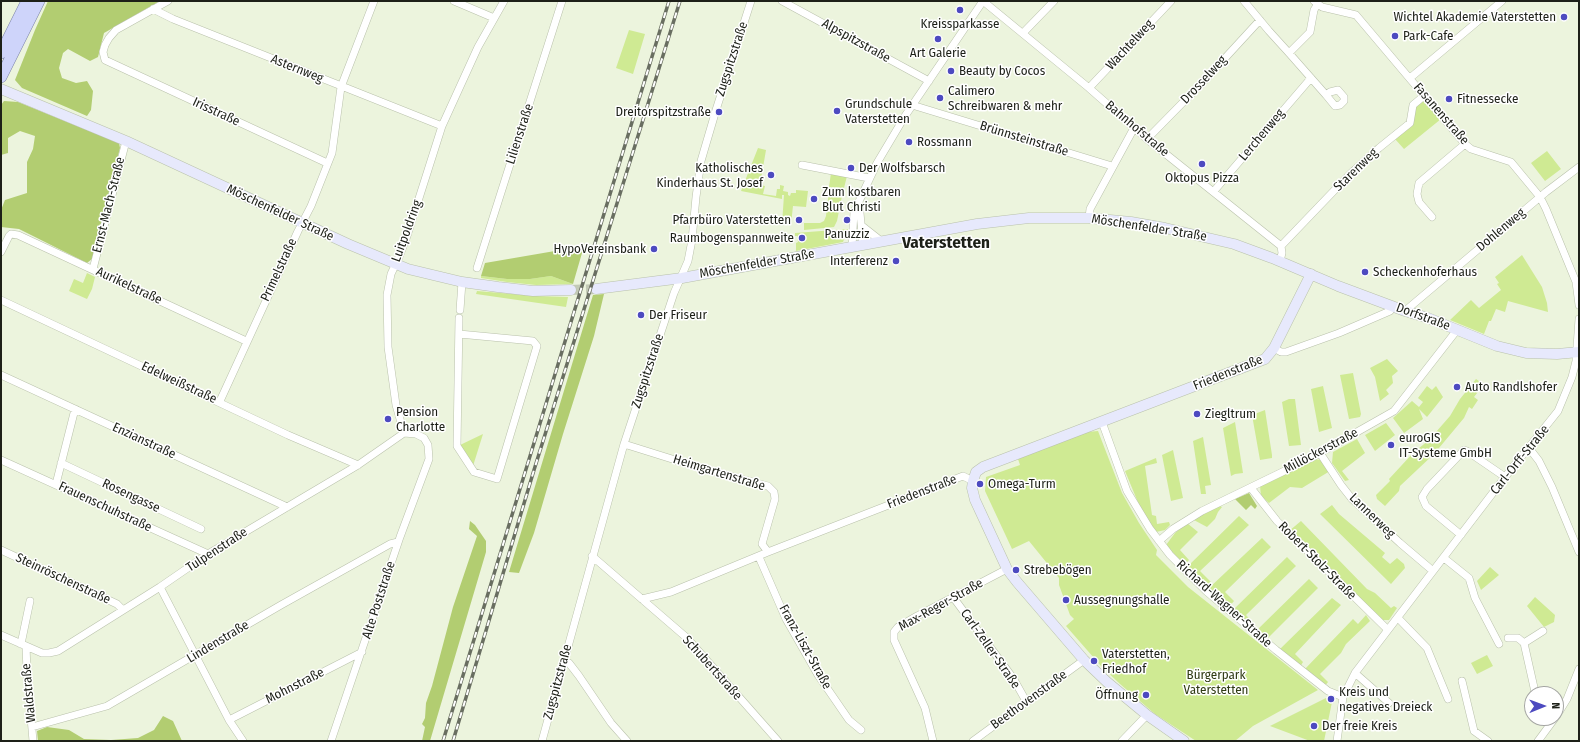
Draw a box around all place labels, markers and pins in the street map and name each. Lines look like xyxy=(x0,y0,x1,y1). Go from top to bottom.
marker: Kreissparkasse xyxy=(955,5,965,15)
place label: Wichtel Akademie Vaterstetten xyxy=(1393,9,1556,25)
marker: Wichtel Akademie Vaterstetten xyxy=(1559,12,1569,22)
place label: Kreissparkasse xyxy=(921,16,999,32)
place label: Park-Cafe xyxy=(1403,28,1454,44)
marker: Park-Cafe xyxy=(1390,31,1400,41)
marker: Art Galerie xyxy=(933,34,943,44)
place label: Art Galerie xyxy=(910,45,966,61)
place label: Beauty by Cocos xyxy=(959,63,1045,79)
marker: Beauty by Cocos xyxy=(946,66,956,76)
place label: Calimero Schreibwaren & mehr xyxy=(948,83,1062,114)
place label: Fitnessecke xyxy=(1457,91,1518,107)
marker: Calimero Schreibwaren & mehr xyxy=(935,93,945,103)
marker: Fitnessecke xyxy=(1444,94,1454,104)
place label: Grundschule Vaterstetten xyxy=(845,96,912,127)
place label: Dreitorspitzstraße xyxy=(616,104,711,120)
marker: Grundschule Vaterstetten xyxy=(832,106,842,116)
marker: Dreitorspitzstraße xyxy=(714,107,724,117)
place label: Rossmann xyxy=(917,134,972,150)
marker: Rossmann xyxy=(904,137,914,147)
marker: Oktopus Pizza xyxy=(1197,159,1207,169)
place label: Katholisches Kinderhaus St. Josef xyxy=(657,160,763,191)
place label: Der Wolfsbarsch xyxy=(859,160,945,176)
marker: Der Wolfsbarsch xyxy=(846,163,856,173)
marker: Katholisches Kinderhaus St. Josef xyxy=(766,170,776,180)
place label: Oktopus Pizza xyxy=(1165,170,1239,186)
place label: Zum kostbaren Blut Christi xyxy=(822,184,901,215)
marker: Zum kostbaren Blut Christi xyxy=(809,194,819,204)
place label: Pfarrbüro Vaterstetten xyxy=(672,212,791,228)
marker: Pfarrbüro Vaterstetten xyxy=(794,215,804,225)
marker: Panuzziz xyxy=(842,215,852,225)
place label: Panuzziz xyxy=(825,226,869,242)
place label: Raumbogenspannweite xyxy=(670,230,794,246)
marker: Raumbogenspannweite xyxy=(797,233,807,243)
place label: HypoVereinsbank xyxy=(554,241,646,257)
marker: HypoVereinsbank xyxy=(649,244,659,254)
place label: Interferenz xyxy=(830,253,888,269)
marker: Interferenz xyxy=(891,256,901,266)
place label: Scheckenhoferhaus xyxy=(1373,264,1477,280)
marker: Scheckenhoferhaus xyxy=(1360,267,1370,277)
place label: Der Friseur xyxy=(649,307,707,323)
marker: Der Friseur xyxy=(636,310,646,320)
place label: Auto Randlshofer xyxy=(1465,379,1557,395)
marker: Auto Randlshofer xyxy=(1452,382,1462,392)
place label: Pension Charlotte xyxy=(396,404,445,435)
place label: Ziegltrum xyxy=(1205,406,1256,422)
marker: Ziegltrum xyxy=(1192,409,1202,419)
marker: Pension Charlotte xyxy=(383,414,393,424)
place label: euroGIS IT-Systeme GmbH xyxy=(1399,430,1492,461)
marker: euroGIS IT-Systeme GmbH xyxy=(1386,440,1396,450)
place label: Omega-Turm xyxy=(988,476,1056,492)
marker: Omega-Turm xyxy=(975,479,985,489)
place label: Strebebögen xyxy=(1024,562,1092,578)
marker: Strebebögen xyxy=(1011,565,1021,575)
place label: Aussegnungshalle xyxy=(1074,592,1170,608)
marker: Aussegnungshalle xyxy=(1061,595,1071,605)
place label: Vaterstetten, Friedhof xyxy=(1102,646,1170,677)
marker: Vaterstetten, Friedhof xyxy=(1089,656,1099,666)
place label: Kreis und negatives Dreieck xyxy=(1339,684,1432,715)
place label: Öffnung xyxy=(1095,687,1138,703)
marker: Öffnung xyxy=(1141,690,1151,700)
marker: Kreis und negatives Dreieck xyxy=(1326,694,1336,704)
place label: Der freie Kreis xyxy=(1322,718,1397,734)
marker: Der freie Kreis xyxy=(1309,721,1319,731)

